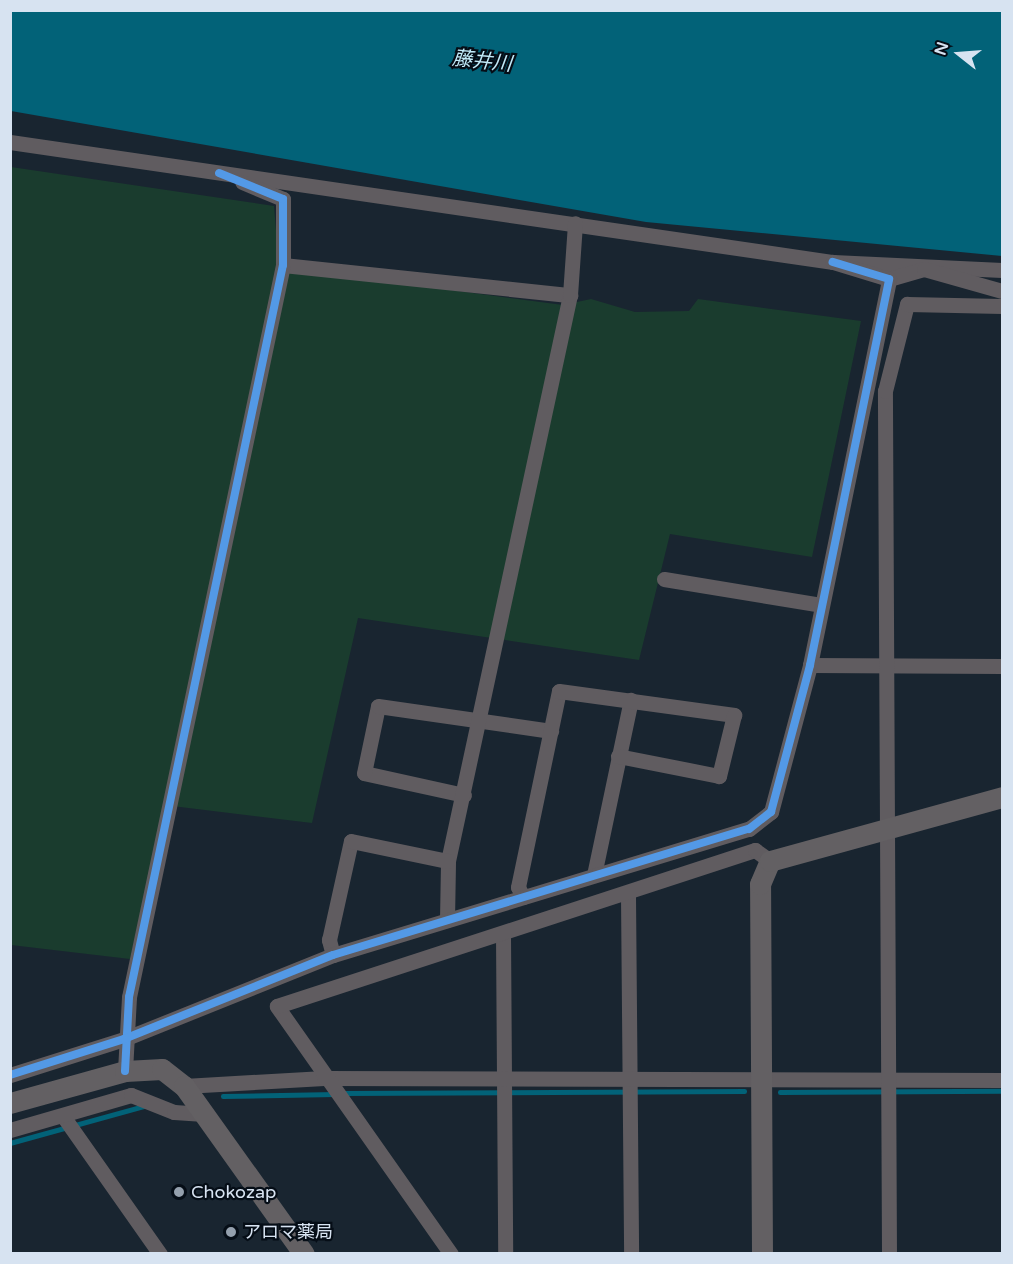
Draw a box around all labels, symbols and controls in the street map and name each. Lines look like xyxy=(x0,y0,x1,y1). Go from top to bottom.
north arrow xyxy=(929,24,989,84)
text: N xyxy=(930,40,953,58)
water label: 藤井川 xyxy=(451,47,513,77)
place label: Chokozap xyxy=(191,1181,276,1203)
marker: Chokozap xyxy=(172,1185,186,1199)
place label: アロマ薬局 xyxy=(243,1221,333,1243)
marker: アロマ薬局 xyxy=(224,1225,238,1239)

